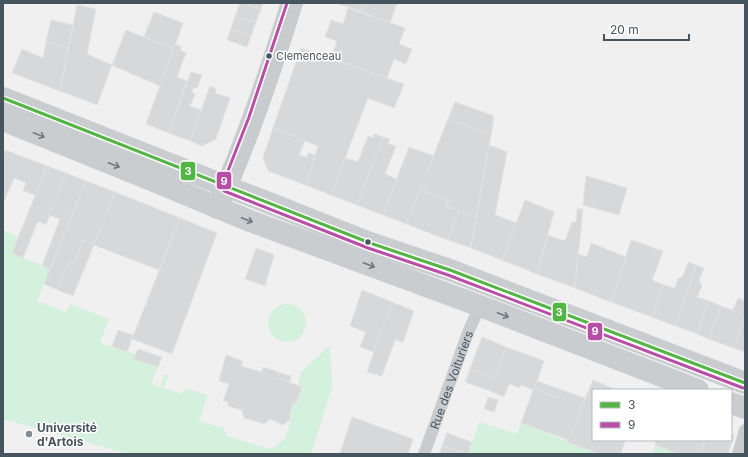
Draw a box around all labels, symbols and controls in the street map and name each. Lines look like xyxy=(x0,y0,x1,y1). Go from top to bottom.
scale bar xyxy=(604,16,689,42)
text: 20 m xyxy=(610,22,639,37)
place label: Clemenceau xyxy=(276,49,341,63)
marker: Clemenceau xyxy=(264,51,274,61)
one-way arrow xyxy=(33,131,45,139)
one-way arrow xyxy=(107,161,119,169)
line badge: 3 xyxy=(180,161,196,181)
text: 3 xyxy=(184,164,192,178)
line badge: 9 xyxy=(216,171,232,190)
text: 9 xyxy=(220,174,228,188)
one-way arrow xyxy=(240,216,252,224)
unlabelled marker xyxy=(363,237,373,247)
one-way arrow xyxy=(362,261,374,269)
line badge: 3 xyxy=(552,302,567,322)
text: 3 xyxy=(555,305,563,319)
one-way arrow xyxy=(497,312,509,320)
line badge: 9 xyxy=(587,322,603,341)
text: 9 xyxy=(591,324,599,338)
street label: Rue des Voituriers xyxy=(426,328,476,431)
legend xyxy=(592,389,732,441)
text: 3 xyxy=(628,397,635,412)
text: 9 xyxy=(628,417,635,432)
place label: Université d'Artois xyxy=(37,420,97,449)
marker: Université d'Artois xyxy=(24,429,34,439)

